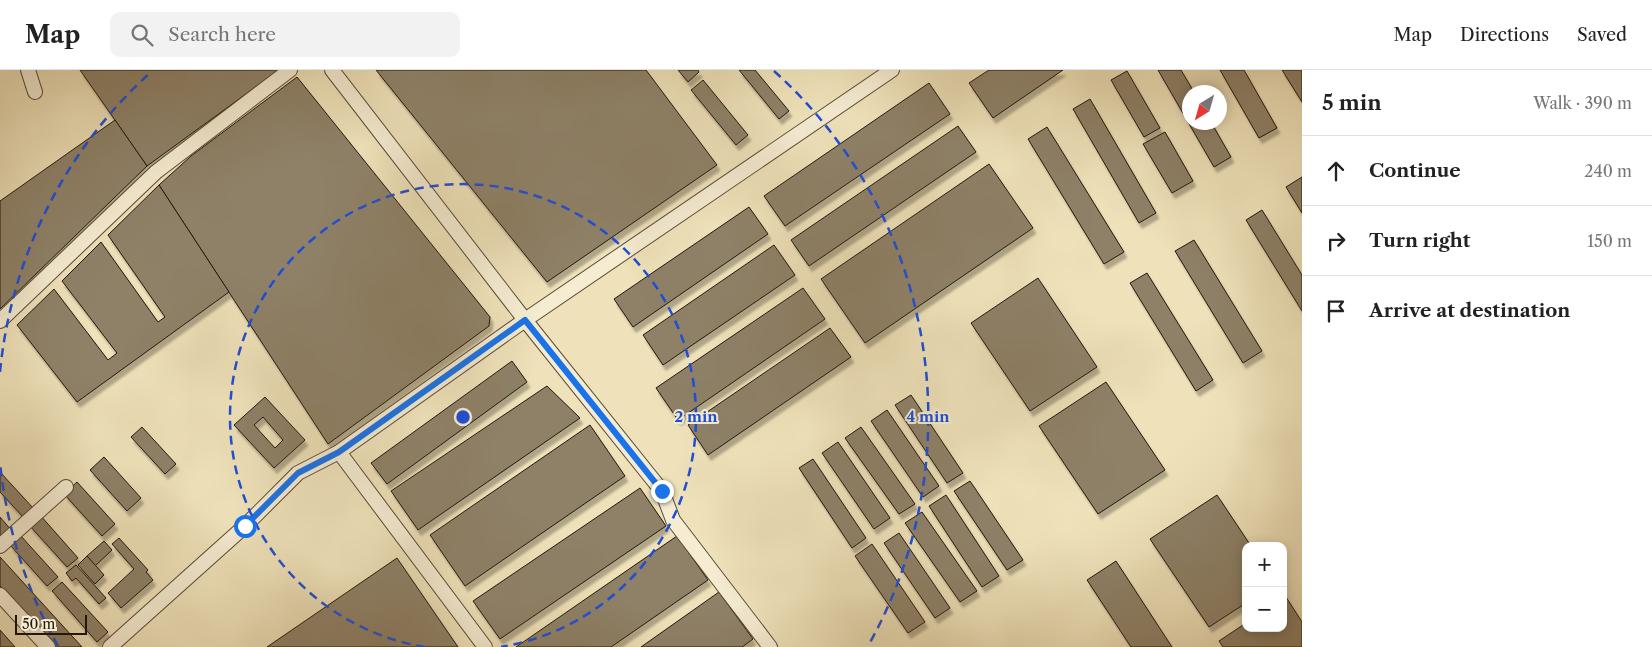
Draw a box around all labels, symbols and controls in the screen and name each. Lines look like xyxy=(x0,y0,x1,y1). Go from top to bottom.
search box xyxy=(110,12,460,57)
text: Map xyxy=(25,20,80,49)
icon: search xyxy=(128,21,156,49)
text: Search here xyxy=(168,23,276,46)
text: Map xyxy=(1393,24,1432,46)
text: Directions xyxy=(1460,24,1549,46)
text: Saved xyxy=(1577,24,1627,46)
north arrow xyxy=(1182,85,1227,130)
text: 5 min xyxy=(1322,90,1382,115)
text: Walk · 390 m xyxy=(1533,93,1632,113)
icon: ahead xyxy=(1322,157,1350,185)
text: Continue xyxy=(1369,159,1461,182)
text: 240 m xyxy=(1584,161,1632,181)
icon: right xyxy=(1322,227,1350,255)
text: Turn right xyxy=(1369,229,1470,252)
text: 150 m xyxy=(1587,231,1632,251)
icon: arrive xyxy=(1322,297,1350,325)
text: Arrive at destination xyxy=(1369,299,1570,322)
text: 2 min xyxy=(674,407,718,426)
text: 4 min xyxy=(906,407,950,426)
centre of rings xyxy=(454,408,472,426)
route end xyxy=(651,480,674,503)
route start xyxy=(234,515,257,538)
map controls xyxy=(1242,542,1287,632)
button: + xyxy=(1242,542,1287,587)
button: − xyxy=(1242,587,1287,632)
scale bar xyxy=(15,612,88,635)
text: 50 m xyxy=(22,615,55,633)

